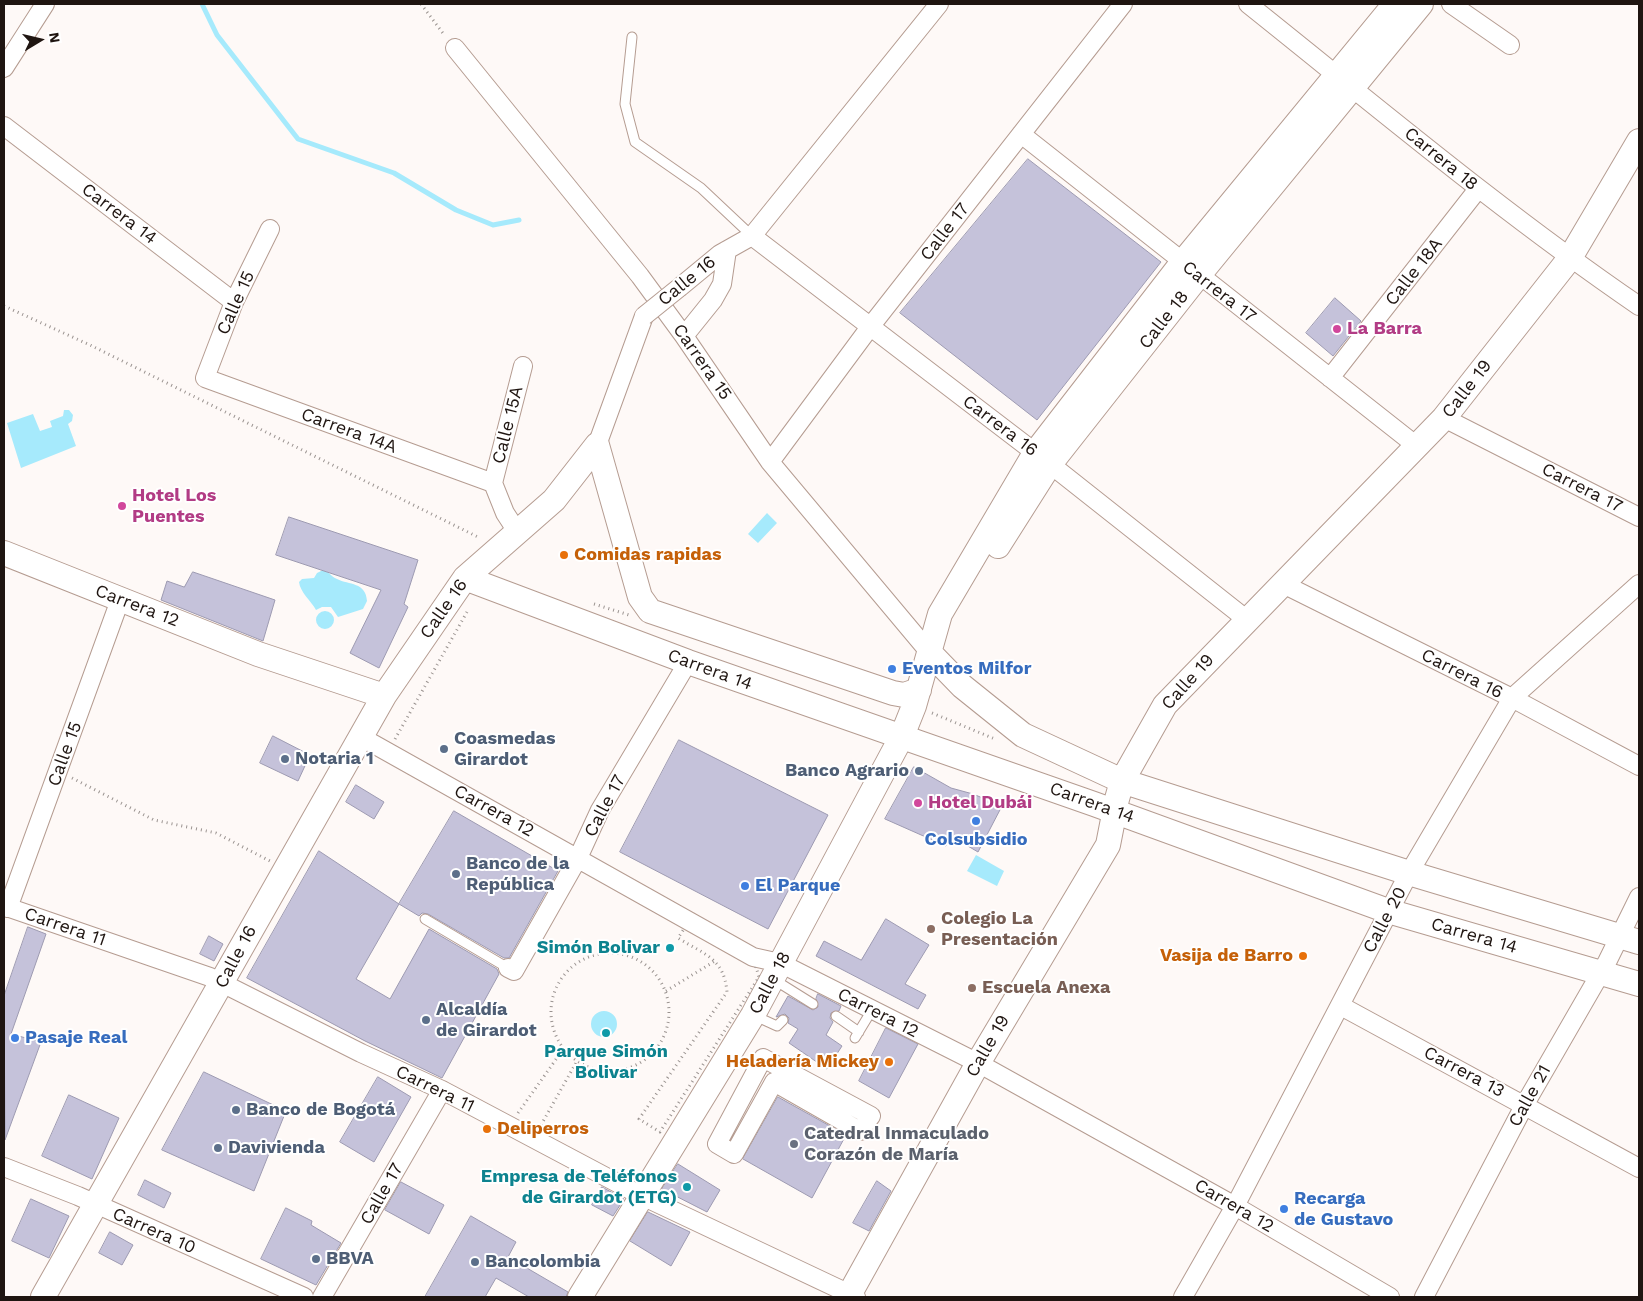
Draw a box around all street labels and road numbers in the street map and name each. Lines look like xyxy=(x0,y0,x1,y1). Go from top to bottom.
street label: Carrera 18 xyxy=(1400,123,1482,195)
street label: Carrera 14 xyxy=(77,179,161,249)
street label: Calle 17 xyxy=(916,199,974,265)
street label: Calle 18A xyxy=(1381,234,1447,310)
street label: Calle 16 xyxy=(654,251,720,311)
street label: Carrera 17 xyxy=(1178,256,1260,328)
street label: Calle 15 xyxy=(212,268,260,338)
street label: Calle 18 xyxy=(1135,286,1193,354)
street label: Carrera 15 xyxy=(668,320,736,404)
street label: Calle 19 xyxy=(1437,355,1497,423)
street label: Calle 15A xyxy=(488,384,528,466)
street label: Carrera 16 xyxy=(958,391,1042,461)
street label: Carrera 14A xyxy=(298,404,400,458)
street label: Carrera 17 xyxy=(1538,458,1626,518)
street label: Calle 16 xyxy=(416,575,472,643)
street label: Carrera 12 xyxy=(92,580,182,632)
street label: Carrera 16 xyxy=(1418,644,1506,704)
street label: Carrera 14 xyxy=(665,645,755,695)
street label: Calle 19 xyxy=(1157,649,1219,715)
street label: Calle 15 xyxy=(43,719,87,789)
street label: Calle 17 xyxy=(580,771,630,841)
street label: Carrera 14 xyxy=(1047,778,1137,828)
street label: Carrera 12 xyxy=(450,780,538,842)
street label: Calle 20 xyxy=(1359,883,1411,957)
street label: Carrera 11 xyxy=(21,903,109,951)
street label: Carrera 14 xyxy=(1428,913,1520,959)
street label: Calle 16 xyxy=(210,922,262,992)
street label: Calle 18 xyxy=(744,948,796,1018)
street label: Carrera 12 xyxy=(834,983,922,1043)
street label: Calle 19 xyxy=(962,1011,1014,1081)
street label: Carrera 13 xyxy=(1420,1042,1508,1102)
street label: Carrera 11 xyxy=(392,1061,478,1117)
street label: Calle 21 xyxy=(1504,1061,1556,1131)
street label: Calle 17 xyxy=(356,1160,408,1228)
street label: Carrera 12 xyxy=(1190,1175,1278,1237)
street label: Carrera 10 xyxy=(109,1203,199,1259)

